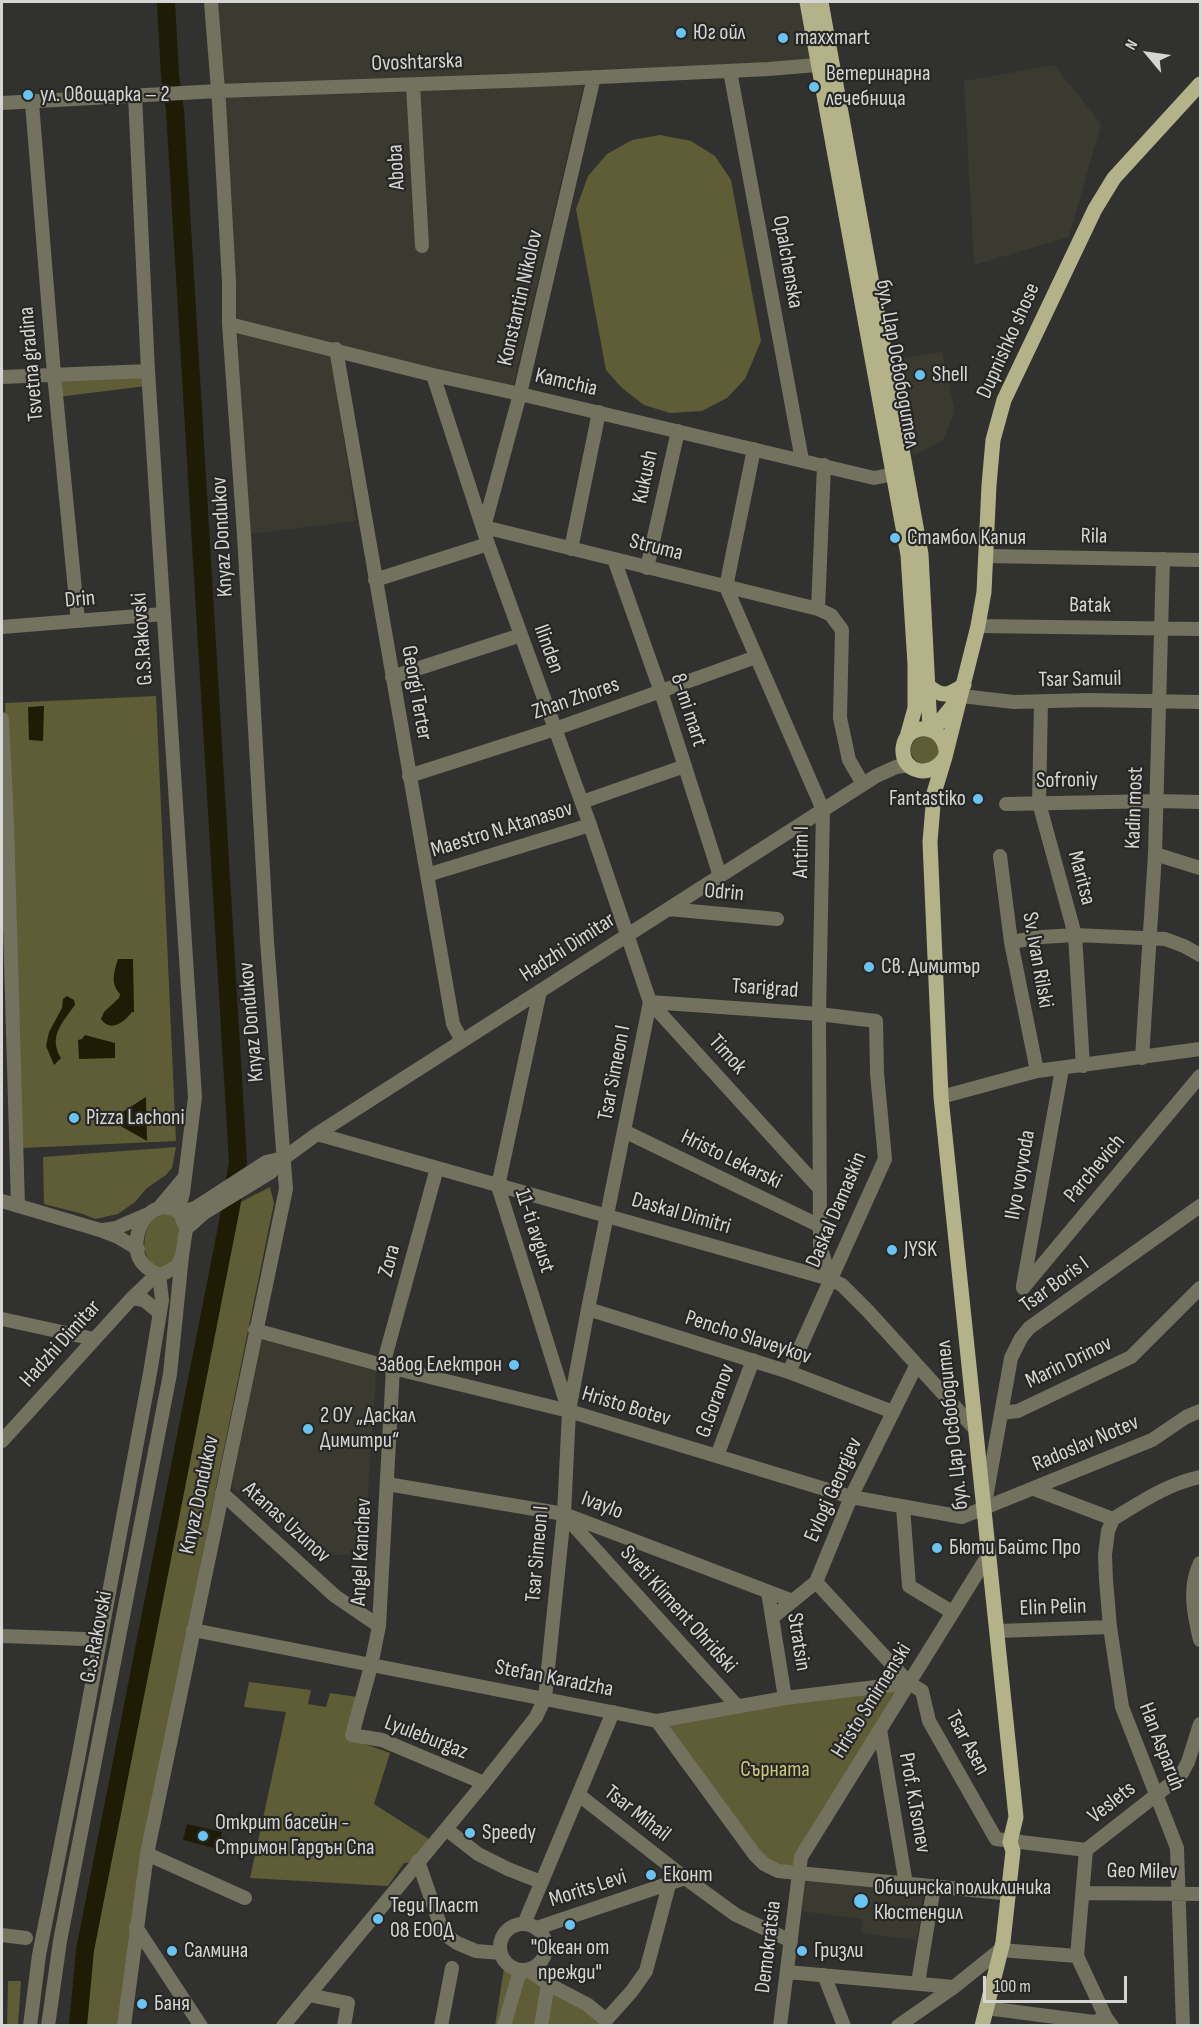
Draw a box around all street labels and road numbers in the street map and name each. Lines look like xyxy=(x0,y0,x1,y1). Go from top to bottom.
street label: Ovoshtarska xyxy=(371,48,463,78)
street label: Aboba xyxy=(383,144,411,190)
street label: Opalchenska xyxy=(766,214,808,310)
street label: Konstantin Nikolov xyxy=(493,228,549,368)
street label: бул. Цар Освободител xyxy=(869,278,925,450)
street label: Dupnishko shose xyxy=(972,279,1046,403)
street label: Tsvetna gradina xyxy=(14,306,50,422)
street label: Kamchia xyxy=(532,363,600,403)
street label: Kukush xyxy=(627,448,665,506)
street label: Knyaz Dondukov xyxy=(207,476,239,598)
street label: Rila xyxy=(1080,524,1108,550)
street label: Struma xyxy=(626,529,686,567)
street label: Drin xyxy=(64,586,96,614)
street label: G.S.Rakovski xyxy=(127,592,159,686)
street label: Batak xyxy=(1069,592,1111,620)
street label: Ilinden xyxy=(527,621,569,677)
street label: Georgi Terter xyxy=(395,644,437,742)
street label: Tsar Samuil xyxy=(1038,666,1122,694)
street label: 8-mi mart xyxy=(664,670,712,750)
street label: Zhan Zhores xyxy=(529,672,623,726)
street label: Kadin most xyxy=(1120,766,1150,850)
street label: Sofroniy xyxy=(1036,767,1098,795)
street label: Maestro N.Atanasov xyxy=(428,796,576,864)
street label: Antim I xyxy=(788,826,816,878)
street label: Maritsa xyxy=(1061,848,1101,908)
street label: Odrin xyxy=(703,878,745,908)
street label: Hadzhi Dimitar xyxy=(515,907,621,989)
street label: Sv. Ivan Rilski xyxy=(1016,910,1058,1010)
street label: Knyaz Dondukov xyxy=(234,961,270,1083)
street label: Tsarigrad xyxy=(731,974,799,1004)
street label: Tsar Simeon I xyxy=(593,1023,637,1123)
street label: Timok xyxy=(702,1030,752,1080)
street label: Hristo Lekarski xyxy=(676,1124,786,1196)
street label: Ilyo voyvoda xyxy=(1000,1128,1042,1222)
street label: Parchevich xyxy=(1059,1129,1131,1209)
street label: Daskal Damaskin xyxy=(801,1148,873,1272)
street label: 11-ti avgust xyxy=(508,1186,560,1276)
street label: Daskal Dimitri xyxy=(628,1187,734,1241)
street label: Zora xyxy=(373,1242,407,1280)
street label: Tsar Boris I xyxy=(1015,1251,1095,1319)
street label: Hadzhi Dimitar xyxy=(15,1295,107,1393)
street label: Pencho Slaveykov xyxy=(682,1305,814,1371)
street label: Marin Drinov xyxy=(1021,1331,1117,1395)
street label: бул. Цар Освободител xyxy=(931,1339,975,1511)
street label: G.Goranov xyxy=(691,1361,741,1441)
street label: Hristo Botev xyxy=(578,1381,674,1433)
street label: Radoslav Notev xyxy=(1029,1410,1143,1478)
street label: Knyaz Dondukov xyxy=(175,1433,225,1557)
street label: Evlogi Georgiev xyxy=(799,1434,869,1546)
street label: Atanas Uzunov xyxy=(237,1477,335,1569)
street label: Ivaylo xyxy=(577,1486,627,1526)
street label: Angel Kanchev xyxy=(346,1498,378,1606)
street label: Tsar Simeon I xyxy=(521,1505,555,1603)
street label: Sveti Kliment Ohridski xyxy=(614,1541,742,1679)
street label: G.S.Rakovski xyxy=(75,1589,119,1685)
street label: Elin Pelin xyxy=(1019,1594,1087,1622)
street label: Stratsin xyxy=(780,1611,816,1673)
street label: Hristo Smirnenski xyxy=(826,1639,918,1763)
street label: Stefan Karadzha xyxy=(493,1655,615,1703)
street label: Han Asparuh xyxy=(1132,1699,1190,1795)
street label: Tsar Asen xyxy=(939,1706,995,1780)
street label: Lyuleburgaz xyxy=(381,1710,471,1766)
street label: Prof. K.Tsonev xyxy=(892,1751,936,1855)
street label: Veslets xyxy=(1083,1776,1141,1830)
street label: Tsar Mihail xyxy=(599,1780,675,1848)
street label: Geo Milev xyxy=(1106,1858,1178,1886)
street label: Morits Levi xyxy=(546,1864,630,1914)
street label: Demokratsia xyxy=(750,1899,788,1995)

